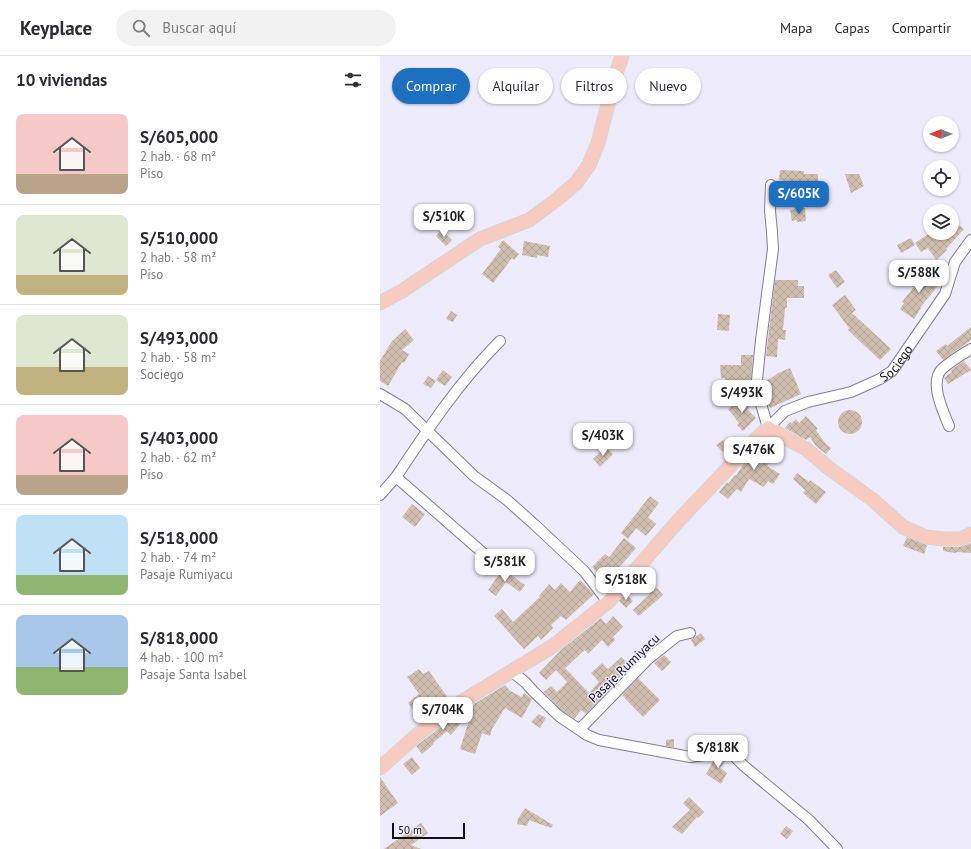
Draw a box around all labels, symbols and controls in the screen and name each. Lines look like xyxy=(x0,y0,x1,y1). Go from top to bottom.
search box xyxy=(116,10,396,46)
text: Keyplace xyxy=(20,16,92,40)
icon: search xyxy=(130,17,152,39)
text: Buscar aquí xyxy=(162,18,236,37)
text: Mapa xyxy=(780,19,813,37)
text: Capas xyxy=(835,19,870,37)
text: Compartir xyxy=(892,19,951,37)
chip: Comprar xyxy=(392,68,470,104)
chip: Alquilar xyxy=(478,68,553,104)
chip: Filtros xyxy=(561,68,627,104)
chip: Nuevo xyxy=(635,68,701,104)
text: 10 viviendas xyxy=(16,69,107,91)
icon: filters xyxy=(342,69,364,91)
north arrow xyxy=(923,116,959,152)
map controls xyxy=(923,116,959,240)
text: S/605,000 xyxy=(140,126,218,148)
icon: home xyxy=(48,130,96,178)
text: 2 hab. · 68 m² xyxy=(140,148,216,165)
button: locate xyxy=(923,160,959,196)
text: Piso xyxy=(140,165,163,182)
pin: S/605K xyxy=(766,181,832,215)
text: S/605K xyxy=(778,185,820,202)
pin: S/510K xyxy=(411,204,477,238)
button: layers xyxy=(923,204,959,240)
text: S/510K xyxy=(423,208,465,225)
text: S/510,000 xyxy=(140,227,218,249)
icon: home xyxy=(48,231,96,279)
text: 2 hab. · 58 m² xyxy=(140,249,216,266)
pin: S/588K xyxy=(886,260,952,294)
text: S/588K xyxy=(898,264,940,281)
text: Piso xyxy=(140,266,163,283)
text: S/493,000 xyxy=(140,327,218,349)
icon: home xyxy=(48,331,96,379)
street label: Sociego xyxy=(876,341,916,386)
text: 2 hab. · 58 m² xyxy=(140,349,216,366)
text: Sociego xyxy=(140,366,184,383)
pin: S/493K xyxy=(709,380,775,414)
text: S/493K xyxy=(721,384,763,401)
pin: S/403K xyxy=(570,423,636,457)
text: S/403,000 xyxy=(140,427,218,449)
text: S/403K xyxy=(582,427,624,444)
icon: home xyxy=(48,431,96,479)
pin: S/476K xyxy=(721,437,787,471)
text: S/476K xyxy=(733,441,775,458)
text: 2 hab. · 62 m² xyxy=(140,449,216,466)
text: Piso xyxy=(140,466,163,483)
text: S/518,000 xyxy=(140,527,218,549)
icon: home xyxy=(48,531,96,579)
text: 2 hab. · 74 m² xyxy=(140,549,216,566)
pin: S/581K xyxy=(472,549,538,583)
text: S/581K xyxy=(484,553,526,570)
text: Pasaje Rumiyacu xyxy=(140,566,233,583)
pin: S/518K xyxy=(593,567,659,601)
text: S/518K xyxy=(605,571,647,588)
text: S/818,000 xyxy=(140,627,218,649)
street label: Pasaje Rumiyacu xyxy=(585,630,663,706)
icon: home xyxy=(48,631,96,679)
text: 4 hab. · 100 m² xyxy=(140,649,224,666)
text: Pasaje Santa Isabel xyxy=(140,666,247,683)
pin: S/704K xyxy=(410,697,476,731)
text: S/704K xyxy=(422,701,464,718)
pin: S/818K xyxy=(685,735,751,769)
text: S/818K xyxy=(697,739,739,756)
scale bar xyxy=(392,821,465,840)
text: 50 m xyxy=(398,823,422,837)

